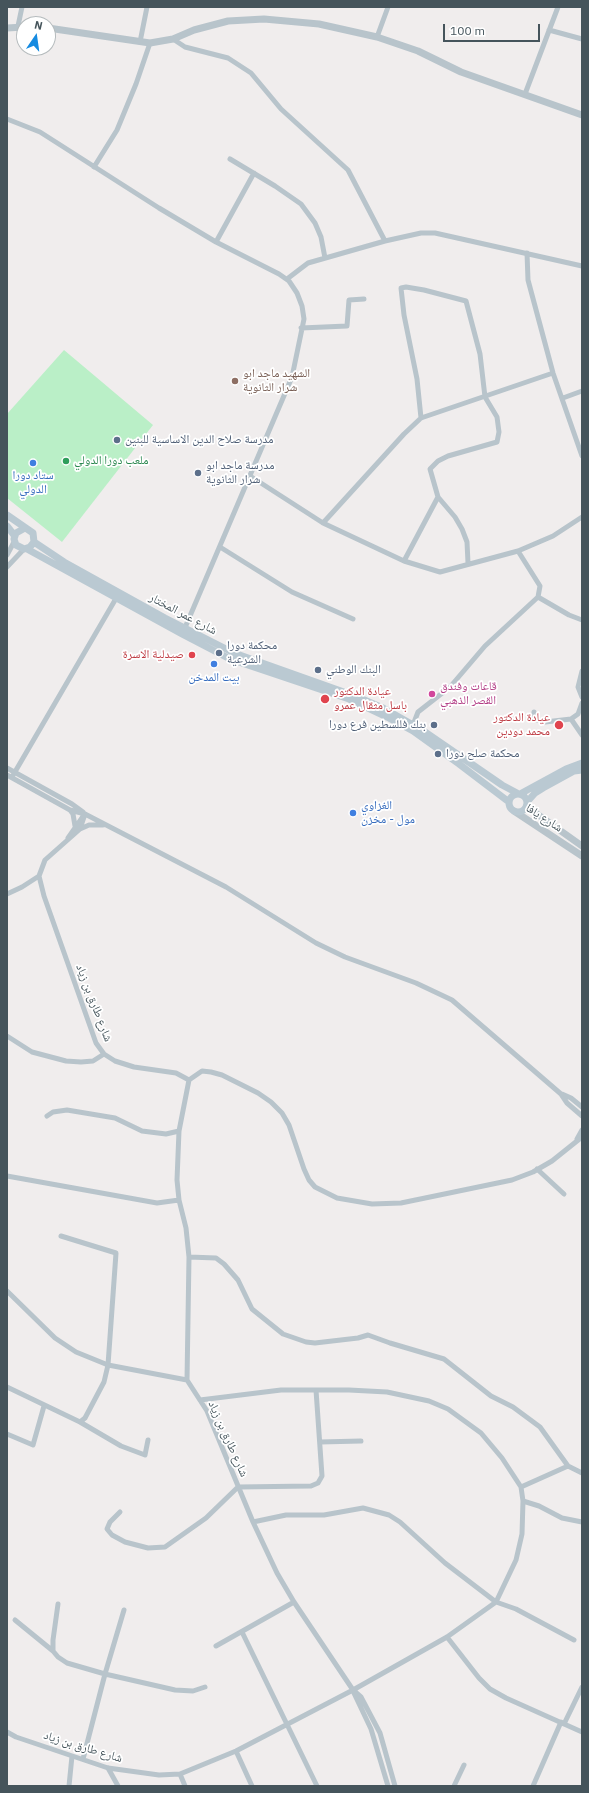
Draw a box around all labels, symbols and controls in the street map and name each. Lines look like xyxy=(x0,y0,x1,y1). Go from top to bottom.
north arrow xyxy=(16,16,56,56)
scale bar xyxy=(445,16,542,42)
text: N xyxy=(33,18,44,33)
text: 100 m xyxy=(450,23,485,38)
place label: الشهيد ماجد ابو شرار الثانوية xyxy=(243,367,310,395)
marker: الشهيد ماجد ابو شرار الثانوية xyxy=(230,376,240,386)
place label: مدرسة صلاح الدين الاساسية للبنين xyxy=(125,433,274,447)
marker: مدرسة صلاح الدين الاساسية للبنين xyxy=(112,435,122,445)
place label: ملعب دورا الدولي xyxy=(74,454,148,468)
marker: ملعب دورا الدولي xyxy=(61,456,71,466)
marker: ستاد دورا الدولي xyxy=(28,458,38,468)
place label: مدرسة ماجد ابو شرار الثانوية xyxy=(206,459,274,487)
marker: مدرسة ماجد ابو شرار الثانوية xyxy=(193,468,203,478)
place label: ستاد دورا الدولي xyxy=(12,469,54,497)
street label: شارع عمر المختار xyxy=(147,590,219,638)
place label: محكمة دورا الشرعية xyxy=(227,639,277,667)
place label: صيدلية الاسرة xyxy=(123,648,184,662)
marker: محكمة دورا الشرعية xyxy=(214,648,224,658)
marker: صيدلية الاسرة xyxy=(187,650,197,660)
marker: بيت المدخن xyxy=(209,659,219,669)
place label: البنك الوطني xyxy=(326,663,381,677)
marker: البنك الوطني xyxy=(313,665,323,675)
place label: بيت المدخن xyxy=(189,671,239,685)
place label: قاعات وفندق القصر الذهبي xyxy=(440,680,497,708)
place label: عيادة الدكتور باسل مثقال عمرو xyxy=(334,685,407,713)
marker: قاعات وفندق القصر الذهبي xyxy=(427,689,437,699)
marker: عيادة الدكتور باسل مثقال عمرو xyxy=(319,693,331,705)
place label: عيادة الدكتور محمد دودين xyxy=(493,711,550,739)
place label: بنك فللسطين فرع دورا xyxy=(329,718,426,732)
marker: عيادة الدكتور محمد دودين xyxy=(553,719,565,731)
marker: بنك فللسطين فرع دورا xyxy=(429,720,439,730)
place label: محكمة صلح دورا xyxy=(446,747,519,761)
marker: محكمة صلح دورا xyxy=(433,749,443,759)
place label: الغزاوي مول - مخزن xyxy=(361,799,415,827)
street label: شارع يافا xyxy=(523,801,565,835)
marker: الغزاوي مول - مخزن xyxy=(348,808,358,818)
street label: شارع طارق بن زياد xyxy=(73,962,115,1044)
street label: شارع طارق بن زياد xyxy=(205,1399,251,1479)
street label: شارع طارق بن زياد xyxy=(42,1728,124,1766)

